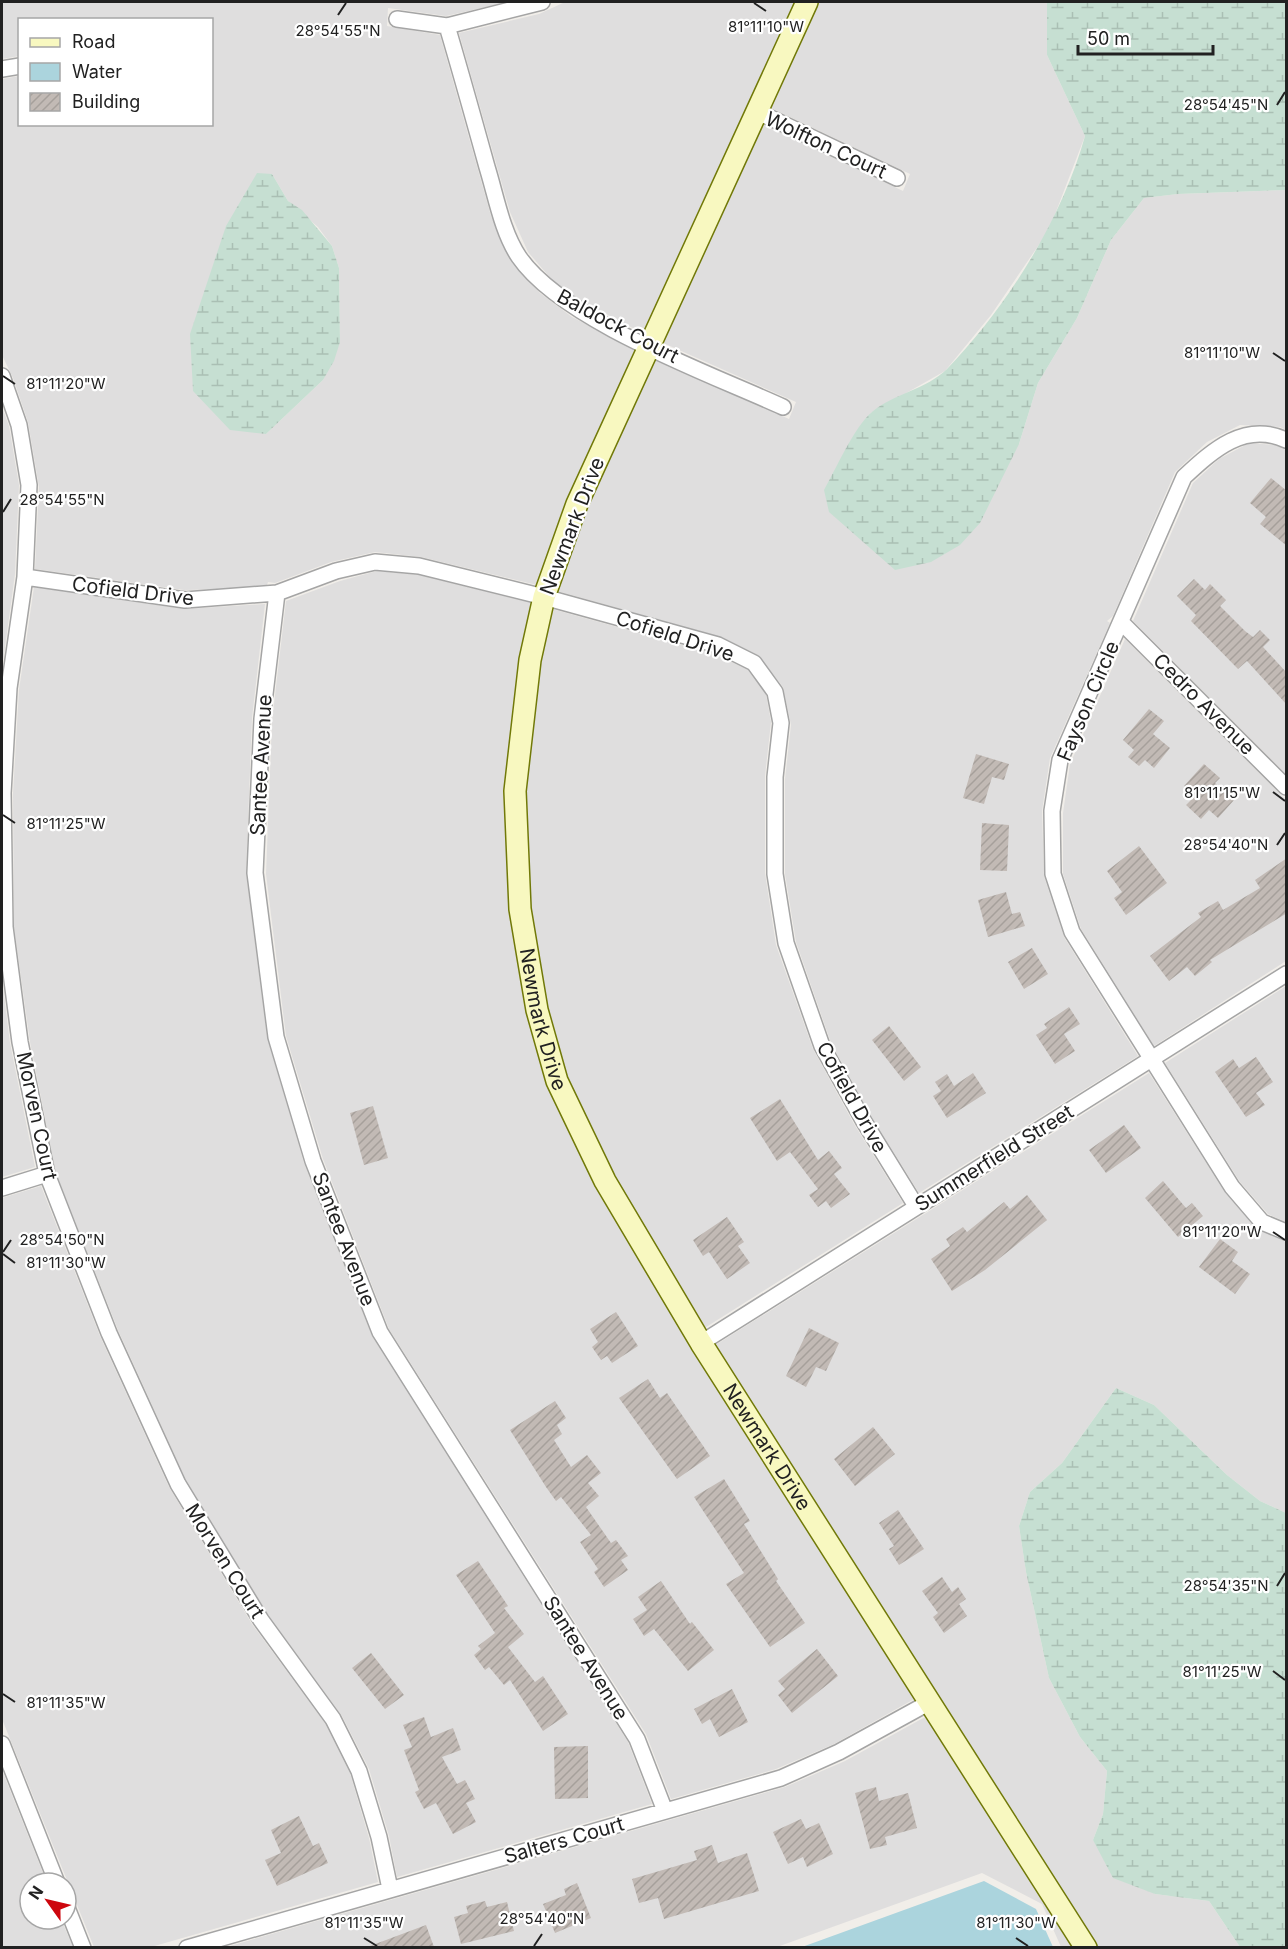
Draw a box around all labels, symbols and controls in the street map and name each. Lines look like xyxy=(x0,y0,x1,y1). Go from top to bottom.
text: 81°11'10"W xyxy=(728,17,804,36)
legend xyxy=(18,18,213,126)
scale bar xyxy=(1078,18,1213,56)
text: 28°54'55"N xyxy=(296,21,380,40)
text: 50 m xyxy=(1087,28,1130,49)
text: Road xyxy=(72,31,115,52)
text: Water xyxy=(72,61,122,82)
text: Building xyxy=(72,91,140,112)
text: 28°54'45"N xyxy=(1184,95,1268,114)
street label: Wolfton Court xyxy=(762,106,891,184)
street label: Baldock Court xyxy=(553,284,683,368)
text: 81°11'10"W xyxy=(1184,343,1260,362)
text: 81°11'20"W xyxy=(26,374,106,393)
street label: Newmark Drive xyxy=(535,454,609,598)
text: 28°54'55"N xyxy=(20,490,104,509)
street label: Cofield Drive xyxy=(71,572,195,610)
street label: Cofield Drive xyxy=(613,606,737,666)
street label: Fayson Circle xyxy=(1052,637,1124,765)
street label: Cedro Avenue xyxy=(1148,648,1260,760)
street label: Santee Avenue xyxy=(245,694,277,836)
text: 81°11'15"W xyxy=(1184,783,1260,802)
text: 81°11'25"W xyxy=(27,814,106,833)
text: 28°54'40"N xyxy=(1184,835,1268,854)
street label: Newmark Drive xyxy=(515,946,572,1095)
street label: Cofield Drive xyxy=(812,1037,892,1157)
street label: Morven Court xyxy=(12,1050,62,1183)
street label: Summerfield Street xyxy=(910,1099,1078,1216)
street label: Santee Avenue xyxy=(307,1169,381,1309)
text: 81°11'20"W xyxy=(1182,1222,1262,1241)
text: 28°54'50"N xyxy=(19,1230,105,1249)
text: 81°11'30"W xyxy=(26,1253,106,1272)
street label: Newmark Drive xyxy=(718,1379,816,1515)
street label: Morven Court xyxy=(180,1499,270,1623)
text: 28°54'35"N xyxy=(1183,1576,1269,1595)
street label: Santee Avenue xyxy=(538,1592,634,1724)
text: 81°11'25"W xyxy=(1183,1662,1262,1681)
text: 81°11'35"W xyxy=(26,1693,106,1712)
street label: Salters Court xyxy=(501,1811,627,1869)
north arrow xyxy=(18,1871,78,1931)
text: N xyxy=(24,1882,47,1903)
text: 28°54'40"N xyxy=(500,1909,584,1928)
text: 81°11'35"W xyxy=(324,1913,404,1932)
text: 81°11'30"W xyxy=(976,1913,1056,1932)

